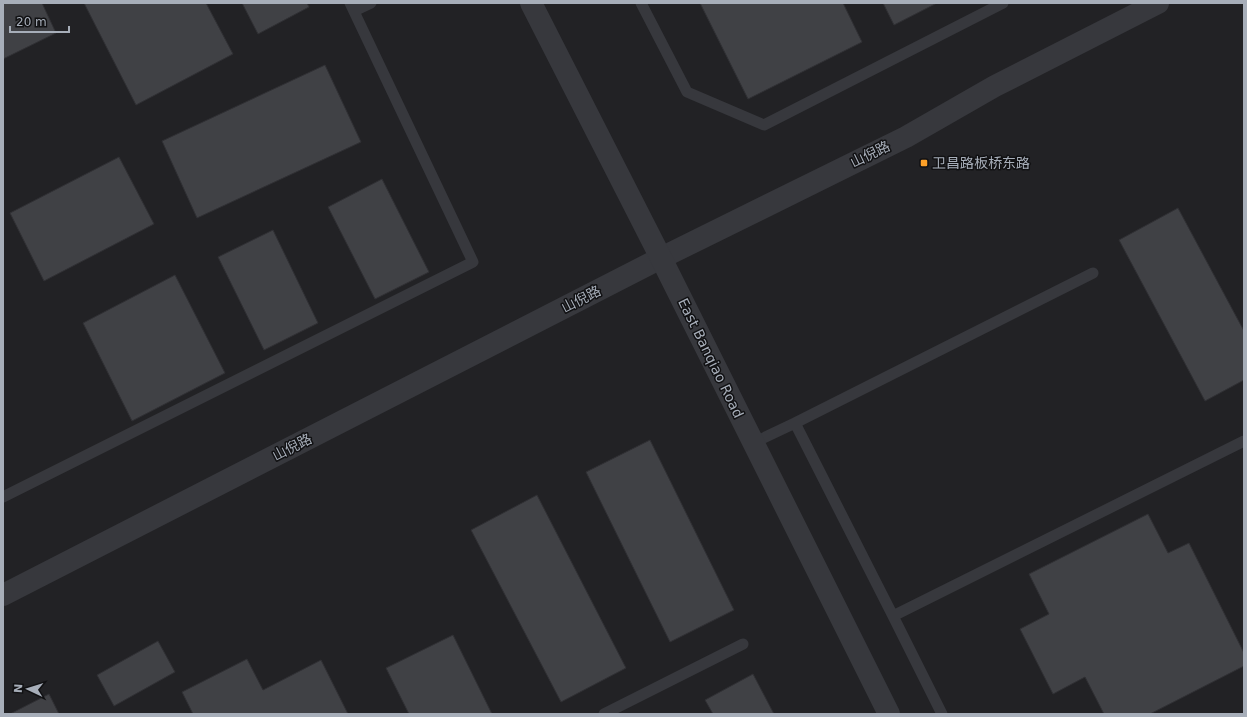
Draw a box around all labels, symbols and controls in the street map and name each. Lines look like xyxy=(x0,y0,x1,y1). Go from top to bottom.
scale bar xyxy=(10,8,69,34)
text: 20 m xyxy=(16,15,47,29)
street label: 山倪路 xyxy=(848,138,892,170)
place label: 卫昌路板桥东路 xyxy=(932,155,1030,171)
marker: 卫昌路板桥东路 xyxy=(919,158,929,168)
street label: 山倪路 xyxy=(559,282,603,316)
street label: East Banqiao Road xyxy=(675,296,747,420)
street label: 山倪路 xyxy=(270,430,314,464)
north arrow xyxy=(8,669,48,709)
text: N xyxy=(12,683,25,693)

